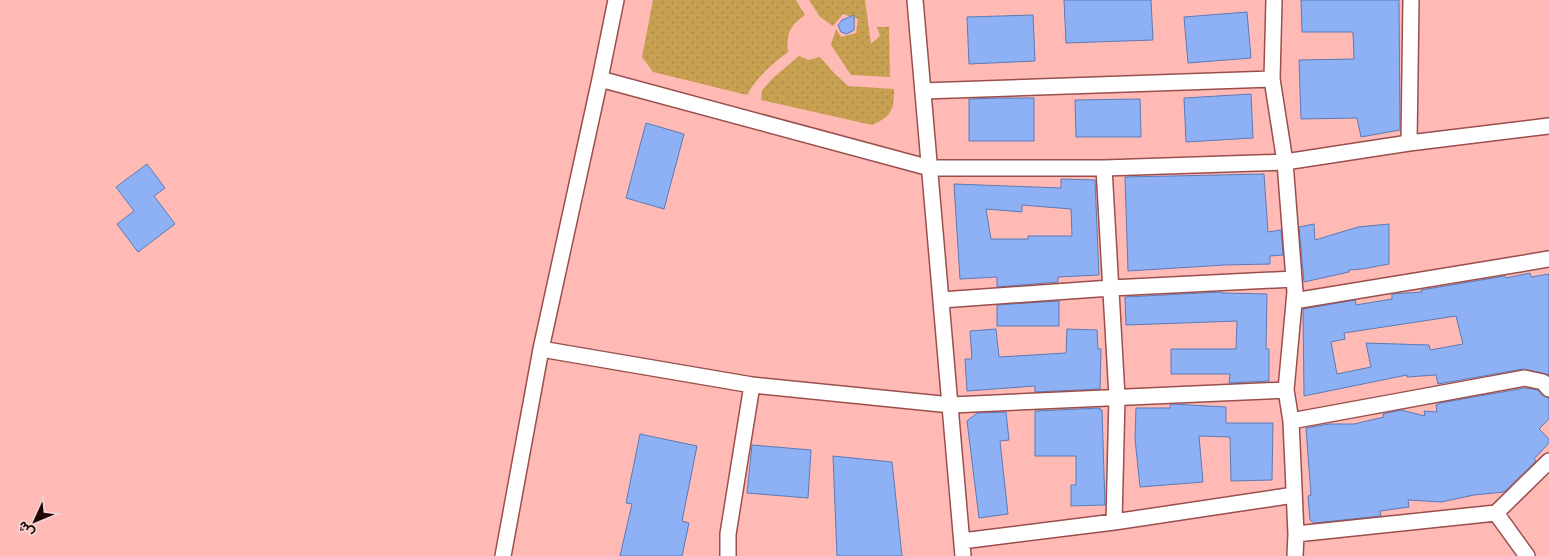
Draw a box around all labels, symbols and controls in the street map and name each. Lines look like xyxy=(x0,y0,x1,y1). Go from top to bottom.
north arrow xyxy=(10,496,60,546)
text: ش xyxy=(14,518,38,542)

